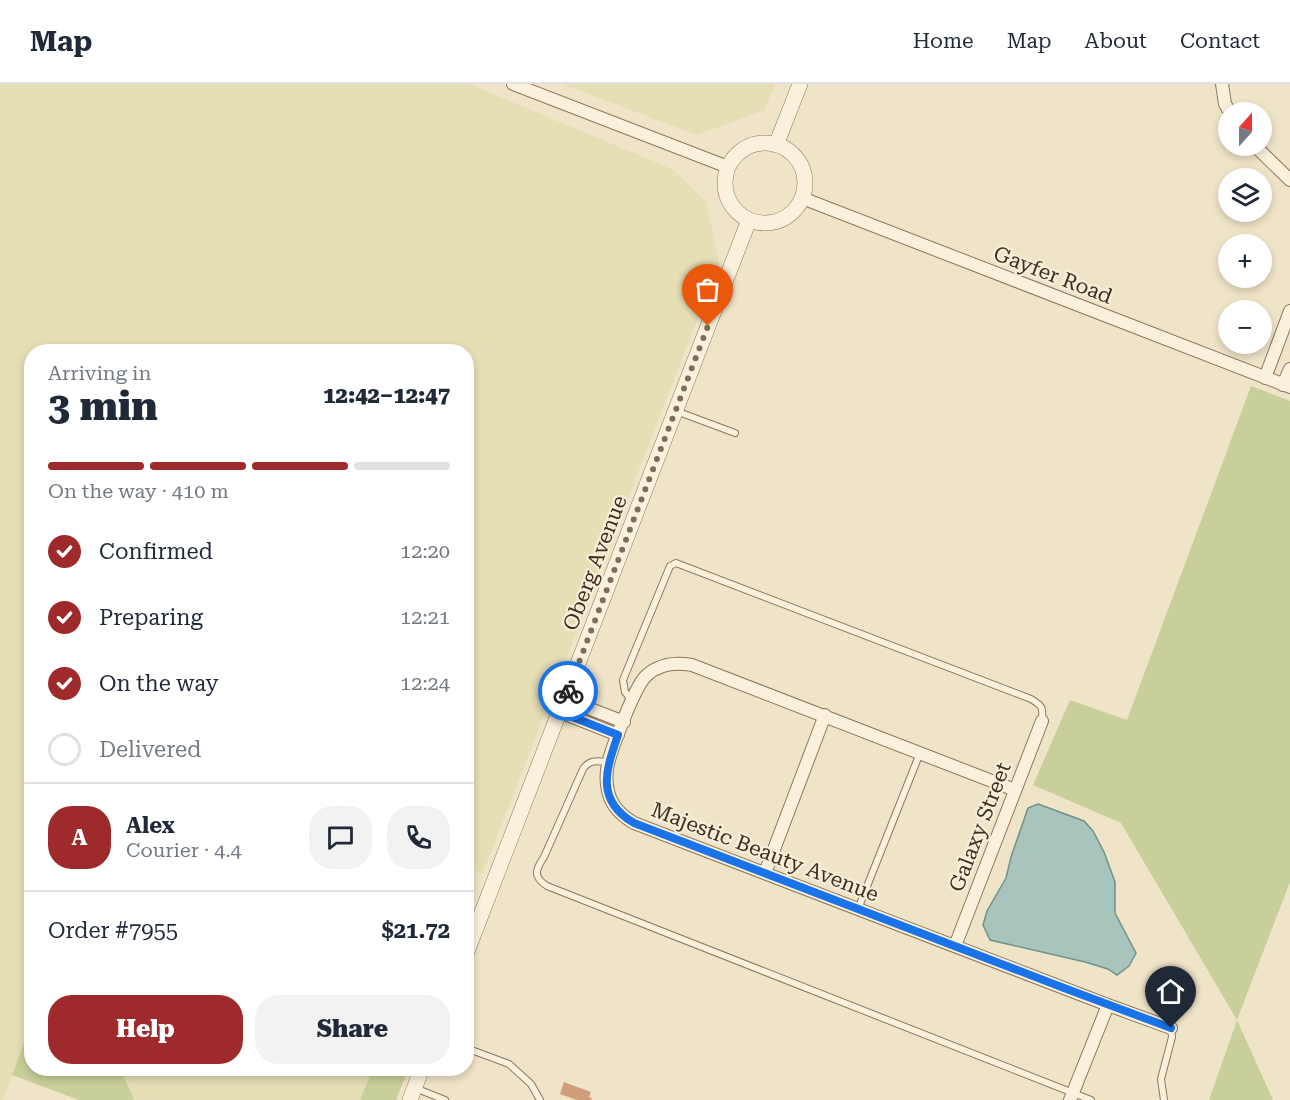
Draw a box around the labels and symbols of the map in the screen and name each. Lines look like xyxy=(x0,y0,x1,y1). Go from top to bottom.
north arrow xyxy=(1218,102,1272,156)
street label: Gayfer Road xyxy=(990,241,1116,309)
pin xyxy=(682,264,733,326)
street label: Oberg Avenue xyxy=(558,492,632,634)
courier xyxy=(538,661,598,721)
street label: Galaxy Street xyxy=(944,759,1016,895)
street label: Majestic Beauty Avenue xyxy=(648,798,882,906)
pin xyxy=(1145,966,1196,1028)

